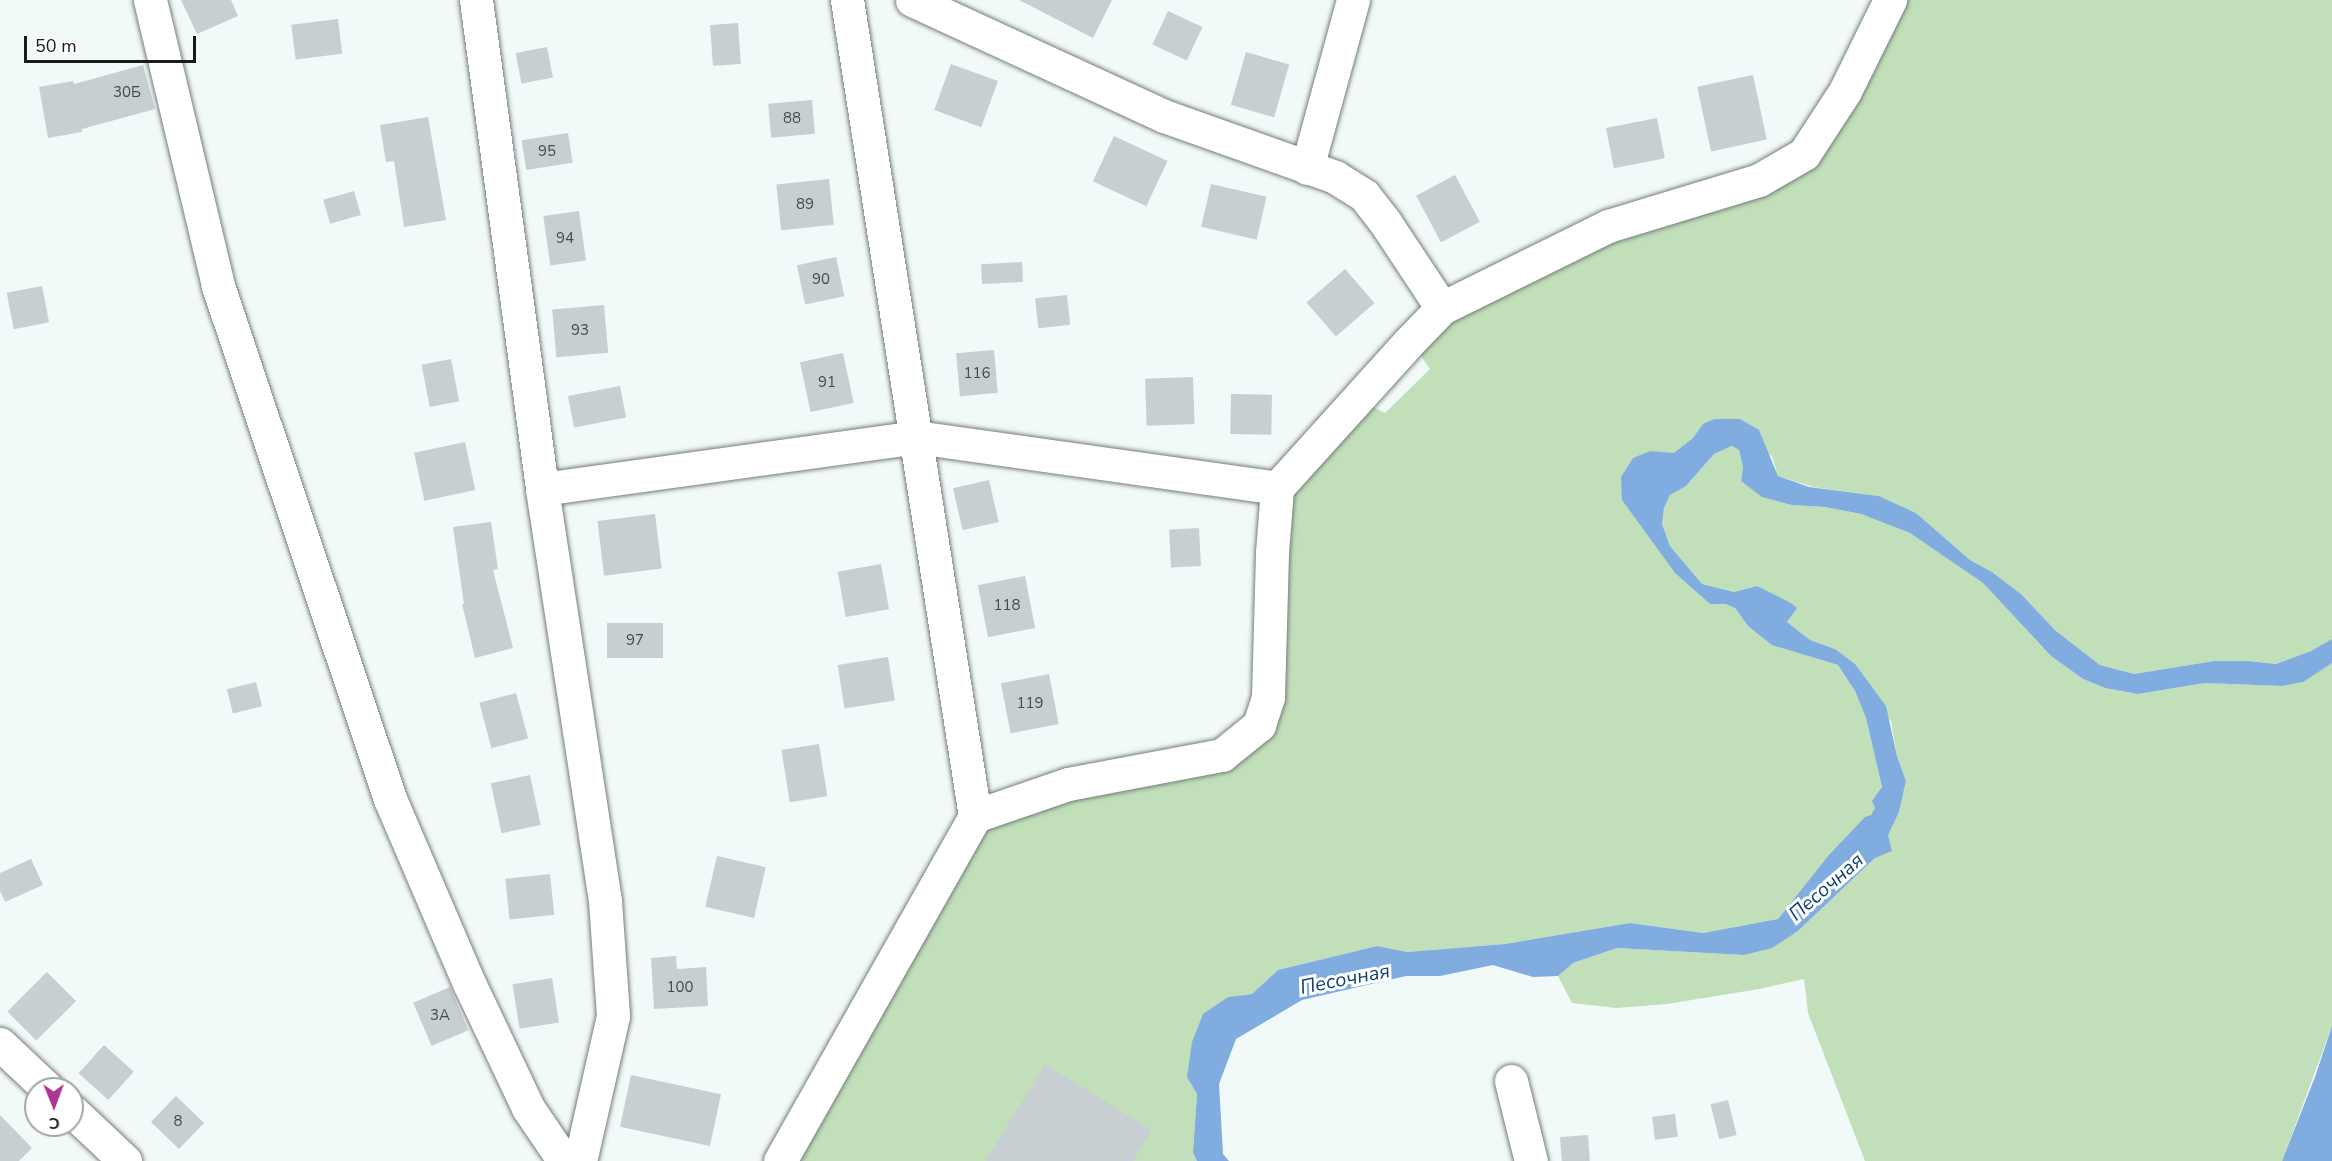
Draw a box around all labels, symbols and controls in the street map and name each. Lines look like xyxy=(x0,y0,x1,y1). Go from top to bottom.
scale bar xyxy=(27,24,200,62)
text: 50 m xyxy=(35,34,77,58)
house number: 30Б xyxy=(113,84,141,102)
house number: 88 xyxy=(783,110,801,128)
house number: 95 xyxy=(538,143,556,161)
house number: 89 xyxy=(796,196,814,214)
house number: 94 xyxy=(556,230,574,248)
house number: 90 xyxy=(812,271,830,289)
house number: 93 xyxy=(571,322,589,340)
house number: 116 xyxy=(964,365,990,383)
house number: 91 xyxy=(818,374,836,392)
house number: 118 xyxy=(994,597,1020,615)
house number: 97 xyxy=(626,632,644,650)
house number: 119 xyxy=(1017,695,1043,713)
water label: Песочная xyxy=(1784,848,1868,926)
water label: Песочная xyxy=(1298,959,1392,999)
house number: 100 xyxy=(667,979,693,997)
house number: 3А xyxy=(430,1007,450,1025)
north arrow xyxy=(24,1077,84,1137)
text: С xyxy=(49,1112,60,1134)
house number: 8 xyxy=(174,1113,182,1131)

